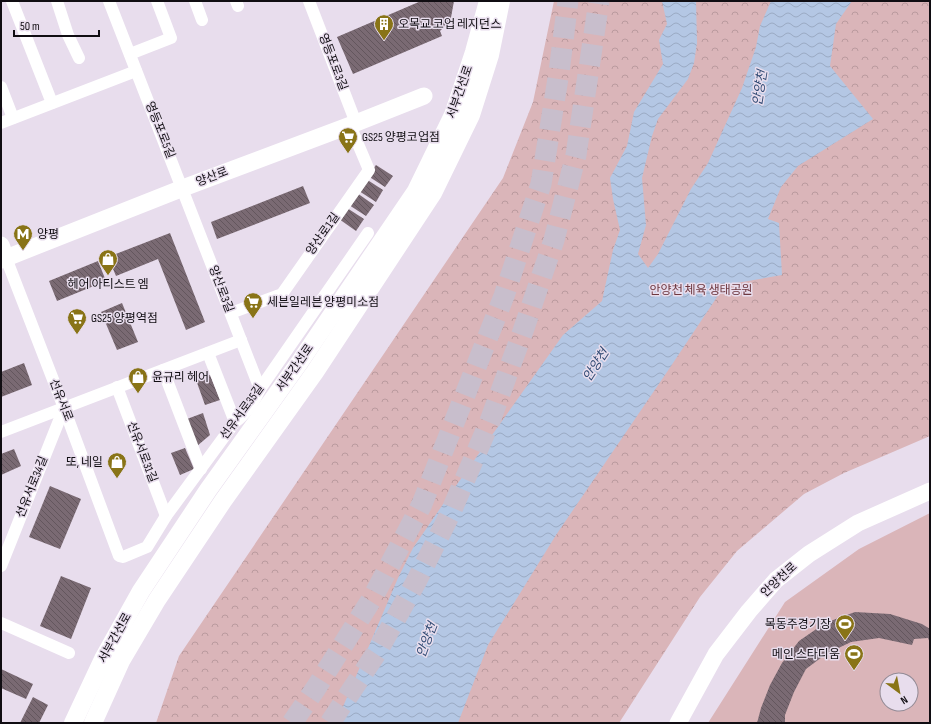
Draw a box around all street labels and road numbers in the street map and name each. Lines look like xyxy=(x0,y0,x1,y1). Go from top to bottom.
street label: 영등포로3길 xyxy=(315,31,351,93)
street label: 서부간선로 xyxy=(444,63,476,121)
street label: 영등포로5길 xyxy=(142,99,178,161)
street label: 양산로 xyxy=(194,164,230,190)
street label: 양산로1길 xyxy=(303,210,343,258)
street label: 양산로3길 xyxy=(205,263,237,315)
street label: 서부간선로 xyxy=(273,341,317,395)
street label: 선유서로 xyxy=(46,377,76,423)
street label: 선유서로35길 xyxy=(217,381,267,443)
street label: 선유서로31길 xyxy=(123,419,161,485)
street label: 선유서로34길 xyxy=(13,454,51,520)
street label: 안양천로 xyxy=(758,559,800,601)
street label: 서부간선로 xyxy=(95,610,135,666)

